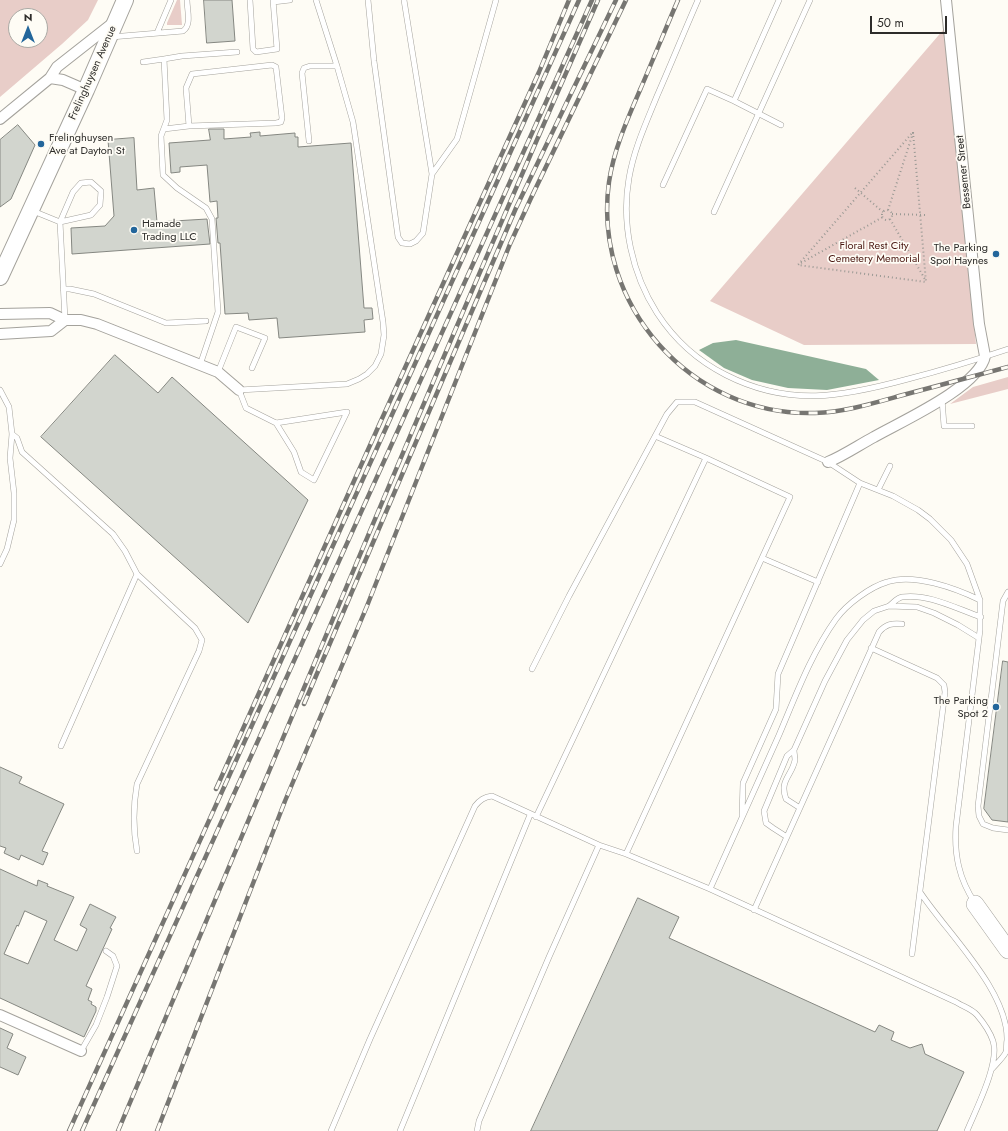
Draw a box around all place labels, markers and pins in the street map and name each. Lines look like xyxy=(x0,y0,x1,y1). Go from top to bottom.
place label: Frelinghuysen Ave at Dayton St xyxy=(49,131,125,157)
marker: Frelinghuysen Ave at Dayton St xyxy=(36,139,46,149)
place label: Hamade Trading LLC xyxy=(142,217,197,243)
marker: Hamade Trading LLC xyxy=(129,225,139,235)
place label: The Parking Spot Haynes xyxy=(930,241,988,267)
marker: The Parking Spot Haynes xyxy=(991,249,1001,259)
place label: The Parking Spot 2 xyxy=(934,694,988,720)
marker: The Parking Spot 2 xyxy=(991,702,1001,712)

